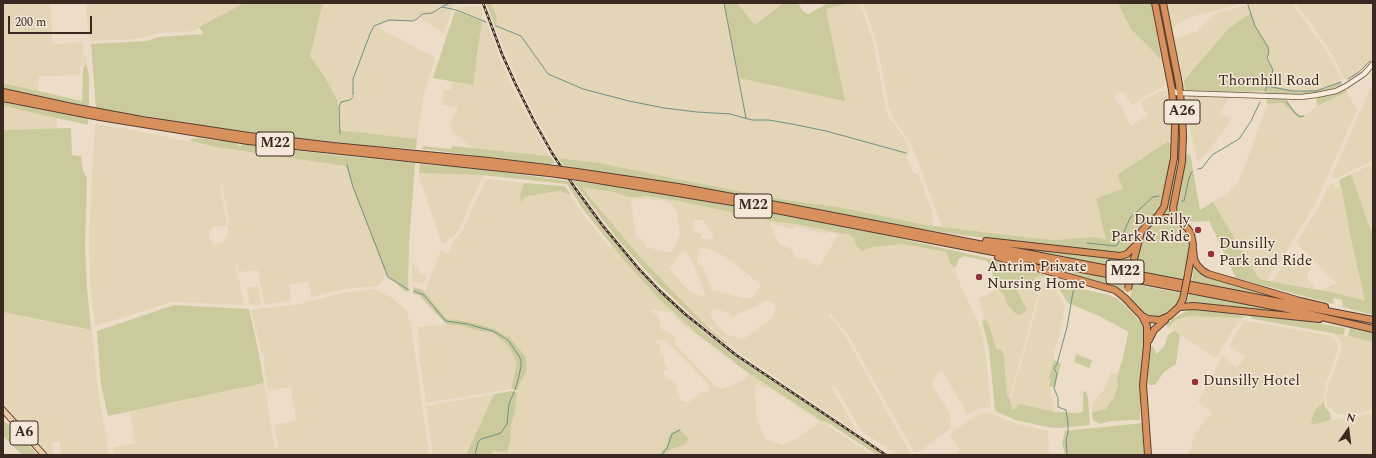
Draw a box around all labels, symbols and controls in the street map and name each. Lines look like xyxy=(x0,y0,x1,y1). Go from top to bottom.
scale bar xyxy=(10,8,94,34)
text: 200 m xyxy=(15,13,46,32)
street label: Thornhill Road xyxy=(1218,73,1320,91)
road number: A26 xyxy=(1164,100,1200,124)
road number: M22 xyxy=(256,132,294,156)
road number: M22 xyxy=(734,194,772,218)
place label: Dunsilly Park & Ride xyxy=(1111,212,1190,247)
marker: Dunsilly Park & Ride xyxy=(1193,225,1203,235)
place label: Dunsilly Park and Ride xyxy=(1219,236,1312,271)
marker: Dunsilly Park and Ride xyxy=(1206,249,1216,259)
place label: Antrim Private Nursing Home xyxy=(987,259,1087,294)
road number: M22 xyxy=(1106,260,1144,284)
marker: Antrim Private Nursing Home xyxy=(974,272,984,282)
place label: Dunsilly Hotel xyxy=(1203,373,1300,391)
marker: Dunsilly Hotel xyxy=(1190,377,1200,387)
text: N xyxy=(1345,409,1357,427)
north arrow xyxy=(1328,410,1368,450)
road number: A6 xyxy=(10,421,38,445)

